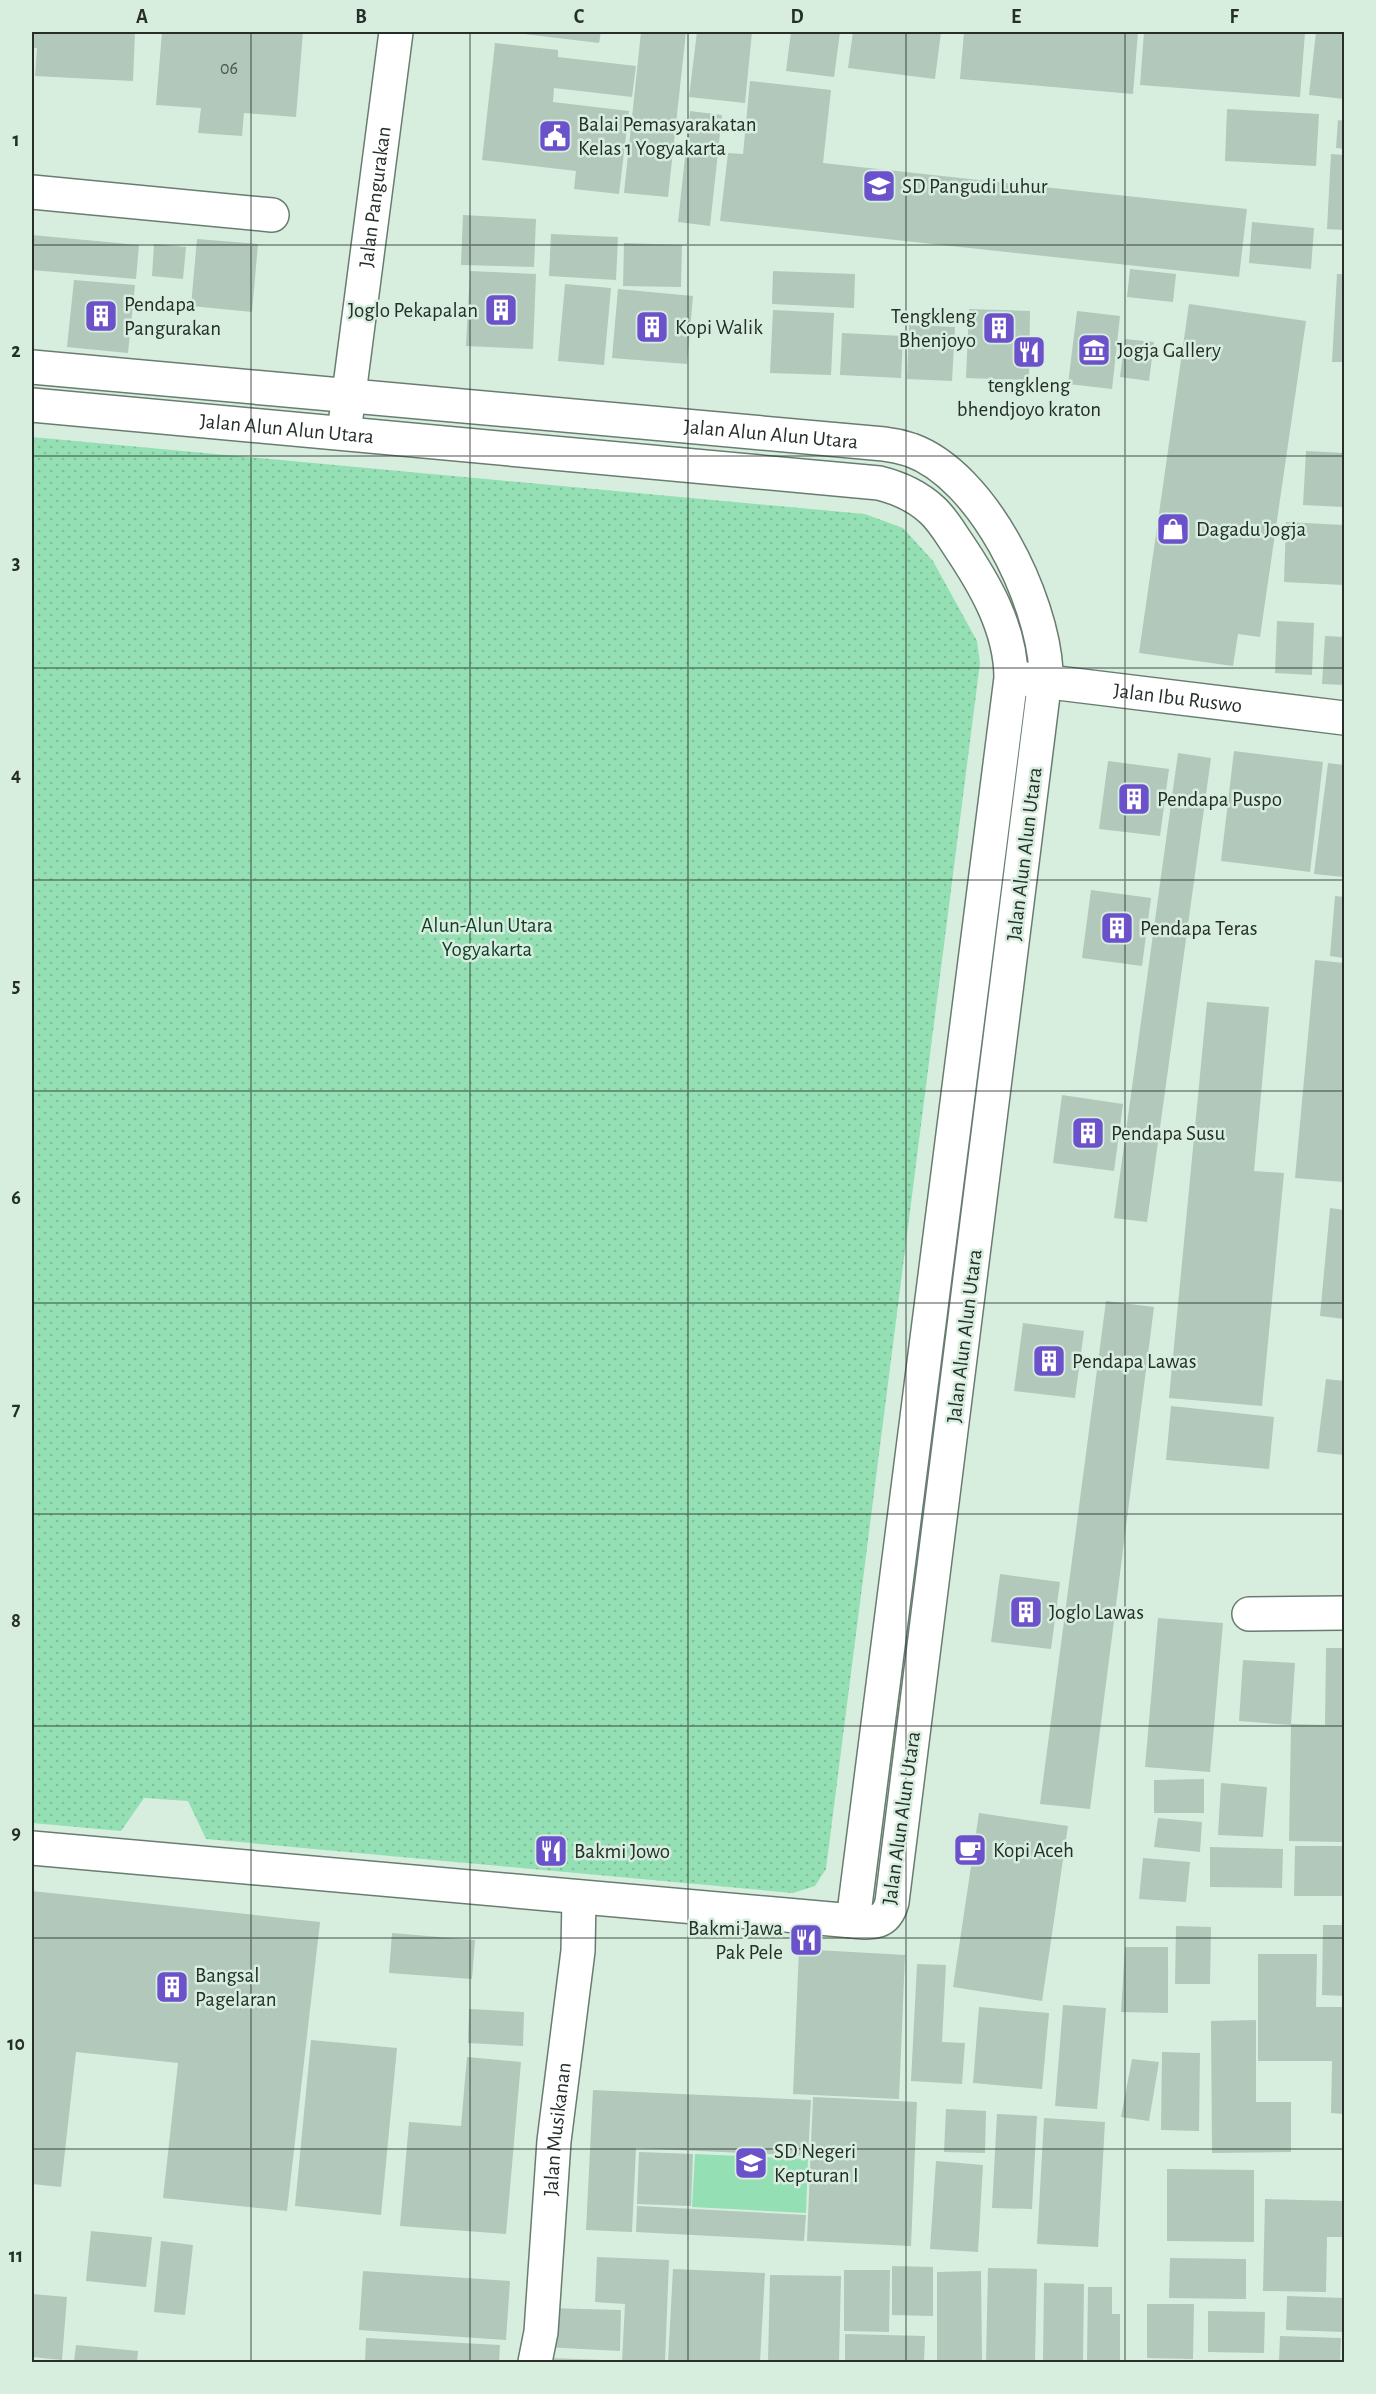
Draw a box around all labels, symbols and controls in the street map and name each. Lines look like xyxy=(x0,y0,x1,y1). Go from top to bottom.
text: A xyxy=(136,7,148,27)
text: B xyxy=(355,7,367,27)
text: C xyxy=(574,7,585,27)
text: D xyxy=(790,7,804,27)
text: E xyxy=(1011,7,1021,27)
text: F xyxy=(1229,7,1239,27)
house number: 06 xyxy=(220,60,238,78)
place label: Balai Pemasyarakatan Kelas 1 Yogyakarta xyxy=(578,114,757,159)
public building icon: Balai Pemasyarakatan Kelas 1 Yogyakarta xyxy=(537,118,573,154)
street label: Jalan Pangurakan xyxy=(356,125,395,269)
text: 1 xyxy=(12,130,20,150)
school or university icon: SD Pangudi Luhur xyxy=(861,168,897,204)
place label: SD Pangudi Luhur xyxy=(902,176,1048,197)
building icon: Joglo Pekapalan xyxy=(483,292,519,328)
place label: Pendapa Pangurakan xyxy=(124,294,221,339)
building icon: Pendapa Pangurakan xyxy=(83,298,119,334)
place label: Joglo Pekapalan xyxy=(348,300,478,321)
place label: Tengkleng Bhenjoyo xyxy=(891,306,977,351)
building icon: Kopi Walik xyxy=(634,309,670,345)
building icon: Tengkleng Bhenjoyo xyxy=(981,310,1017,346)
place label: Kopi Walik xyxy=(675,317,763,338)
museum icon: Jogja Gallery xyxy=(1076,332,1112,368)
restaurant icon: tengkleng bhendjoyo kraton xyxy=(1011,334,1047,370)
place label: Jogja Gallery xyxy=(1117,340,1221,361)
text: 2 xyxy=(11,341,21,361)
place label: tengkleng bhendjoyo kraton xyxy=(957,375,1101,420)
street label: Jalan Alun Alun Utara xyxy=(199,411,375,447)
street label: Jalan Alun Alun Utara xyxy=(683,416,859,453)
shop icon: Dagadu Jogja xyxy=(1155,511,1191,547)
place label: Dagadu Jogja xyxy=(1196,519,1307,540)
text: 3 xyxy=(12,553,20,573)
street label: Jalan Ibu Ruswo xyxy=(1112,680,1243,716)
text: 4 xyxy=(11,765,21,785)
street label: Jalan Alun Alun Utara xyxy=(1003,766,1046,942)
building icon: Pendapa Puspo xyxy=(1116,781,1152,817)
place label: Pendapa Puspo xyxy=(1157,789,1282,810)
building icon: Pendapa Teras xyxy=(1099,910,1135,946)
park label: Alun-Alun Utara Yogyakarta xyxy=(421,915,553,960)
place label: Pendapa Teras xyxy=(1140,918,1258,939)
text: 5 xyxy=(12,976,20,996)
building icon: Pendapa Susu xyxy=(1070,1115,1106,1151)
place label: Pendapa Susu xyxy=(1111,1123,1225,1144)
text: 6 xyxy=(11,1188,21,1208)
street label: Jalan Alun Alun Utara xyxy=(943,1248,986,1424)
building icon: Pendapa Lawas xyxy=(1031,1343,1067,1379)
place label: Pendapa Lawas xyxy=(1072,1351,1196,1372)
text: 7 xyxy=(12,1399,21,1419)
building icon: Joglo Lawas xyxy=(1008,1594,1044,1630)
place label: Joglo Lawas xyxy=(1049,1602,1144,1623)
text: 8 xyxy=(11,1611,21,1631)
street label: Jalan Alun Alun Utara xyxy=(879,1730,924,1906)
text: 9 xyxy=(11,1823,21,1843)
cafe icon: Kopi Aceh xyxy=(952,1832,988,1868)
restaurant icon: Bakmi Jowo xyxy=(533,1833,569,1869)
place label: Kopi Aceh xyxy=(993,1840,1074,1861)
place label: Bakmi Jowo xyxy=(574,1841,670,1862)
place label: Bakmi Jawa Pak Pele xyxy=(688,1918,783,1963)
restaurant icon: Bakmi Jawa Pak Pele xyxy=(788,1922,824,1958)
place label: Bangsal Pagelaran xyxy=(195,1965,277,2010)
building icon: Bangsal Pagelaran xyxy=(154,1969,190,2005)
text: 10 xyxy=(7,2034,25,2054)
street label: Jalan Musikanan xyxy=(540,2061,575,2197)
place label: SD Negeri Kepturan I xyxy=(774,2141,859,2186)
school or university icon: SD Negeri Kepturan I xyxy=(733,2145,769,2181)
text: 11 xyxy=(9,2246,23,2266)

